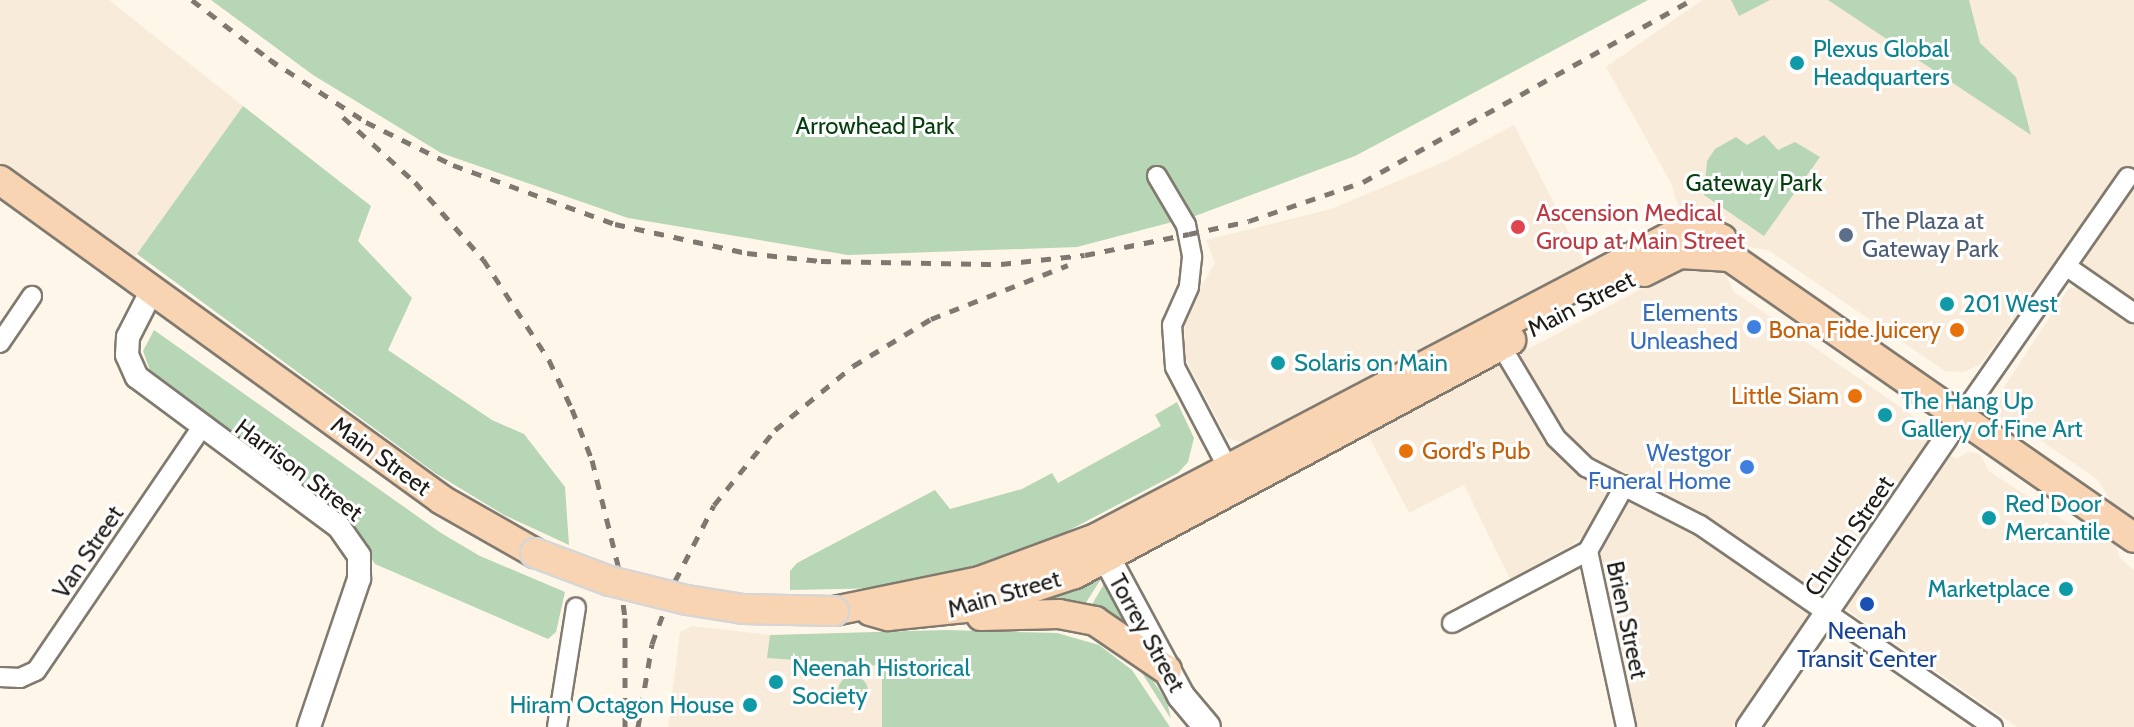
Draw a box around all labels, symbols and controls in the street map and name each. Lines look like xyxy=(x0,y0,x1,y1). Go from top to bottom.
place label: Plexus Global Headquarters xyxy=(1813,35,1950,91)
marker: Plexus Global Headquarters xyxy=(1788,54,1806,72)
park label: Arrowhead Park xyxy=(796,112,954,140)
park label: Gateway Park xyxy=(1686,169,1822,197)
place label: Ascension Medical Group at Main Street xyxy=(1536,199,1745,255)
place label: The Plaza at Gateway Park xyxy=(1862,207,1999,263)
marker: Ascension Medical Group at Main Street xyxy=(1507,216,1529,238)
marker: The Plaza at Gateway Park xyxy=(1837,226,1855,244)
street label: Main Street xyxy=(1523,265,1639,343)
place label: 201 West xyxy=(1963,290,2058,318)
marker: 201 West xyxy=(1938,295,1956,313)
place label: Elements Unleashed xyxy=(1630,299,1738,355)
place label: Bona Fide Juicery xyxy=(1768,316,1941,344)
marker: Elements Unleashed xyxy=(1745,318,1763,336)
marker: Bona Fide Juicery xyxy=(1948,321,1966,339)
place label: Solaris on Main xyxy=(1294,349,1448,377)
marker: Solaris on Main xyxy=(1269,354,1287,372)
place label: Little Siam xyxy=(1731,382,1839,410)
marker: Little Siam xyxy=(1846,387,1864,405)
place label: The Hang Up Gallery of Fine Art xyxy=(1901,387,2083,443)
marker: The Hang Up Gallery of Fine Art xyxy=(1876,406,1894,424)
street label: Main Street xyxy=(325,410,437,502)
street label: Harrison Street xyxy=(230,413,368,527)
place label: Gord's Pub xyxy=(1422,437,1530,465)
place label: Westgor Funeral Home xyxy=(1588,439,1731,495)
marker: Gord's Pub xyxy=(1397,442,1415,460)
marker: Westgor Funeral Home xyxy=(1738,458,1756,476)
street label: Church Street xyxy=(1798,470,1900,602)
place label: Red Door Mercantile xyxy=(2005,490,2110,546)
street label: Van Street xyxy=(47,500,129,604)
marker: Red Door Mercantile xyxy=(1980,509,1998,527)
street label: Brien Street xyxy=(1600,558,1654,682)
street label: Main Street xyxy=(944,564,1064,624)
street label: Torrey Street xyxy=(1103,569,1191,697)
place label: Marketplace xyxy=(1927,575,2050,603)
marker: Marketplace xyxy=(2057,580,2075,598)
marker: Neenah Transit Center xyxy=(1858,595,1876,613)
place label: Neenah Transit Center xyxy=(1797,617,1937,673)
place label: Neenah Historical Society xyxy=(792,654,970,710)
marker: Neenah Historical Society xyxy=(767,673,785,691)
place label: Hiram Octagon House xyxy=(509,691,734,719)
marker: Hiram Octagon House xyxy=(741,696,759,714)

